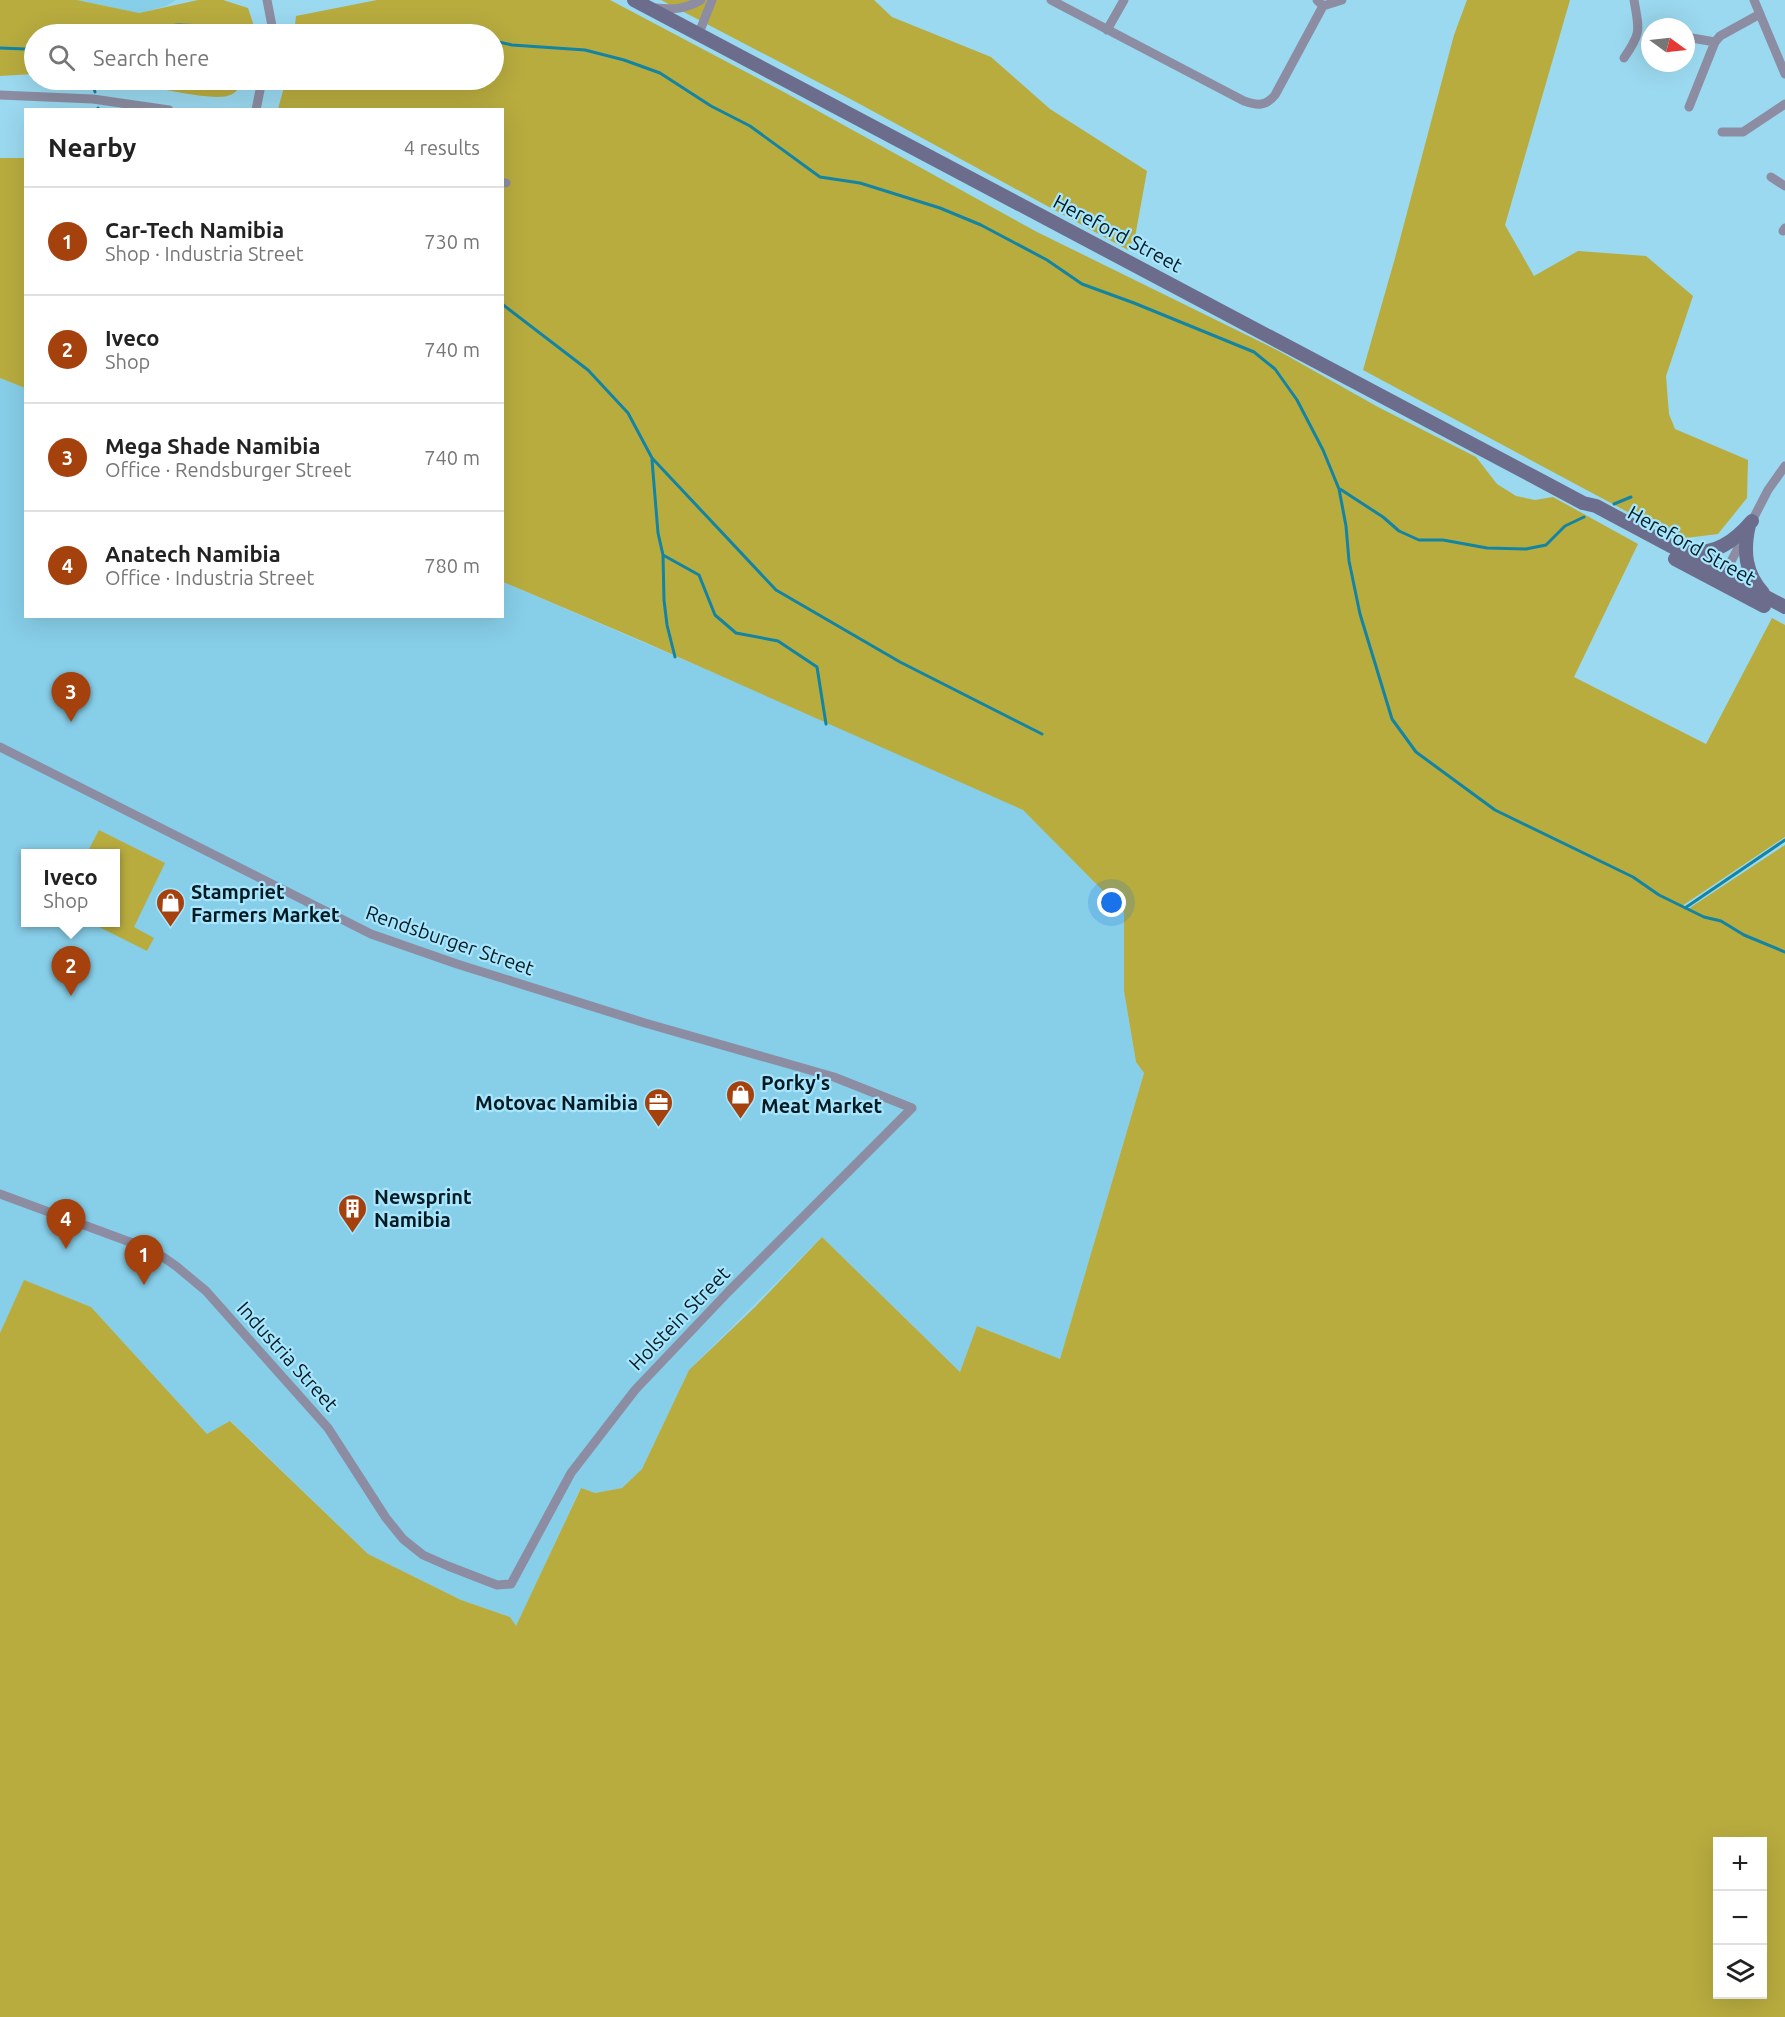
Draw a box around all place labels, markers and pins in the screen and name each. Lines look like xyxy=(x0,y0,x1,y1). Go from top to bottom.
pin: 3 xyxy=(52,672,90,722)
place label: Stampriet Farmers Market xyxy=(191,880,340,926)
shop icon: Stampriet Farmers Market xyxy=(154,886,186,928)
pin: 2 xyxy=(52,946,90,996)
place label: Porky's Meat Market xyxy=(761,1071,883,1117)
shop icon: Porky's Meat Market xyxy=(724,1078,756,1120)
office icon: Motovac Namibia xyxy=(643,1086,675,1128)
place label: Motovac Namibia xyxy=(475,1091,638,1114)
place label: Newsprint Namibia xyxy=(374,1185,472,1231)
building icon: Newsprint Namibia xyxy=(337,1192,369,1234)
pin: 4 xyxy=(46,1200,86,1249)
pin: 1 xyxy=(124,1236,164,1285)

